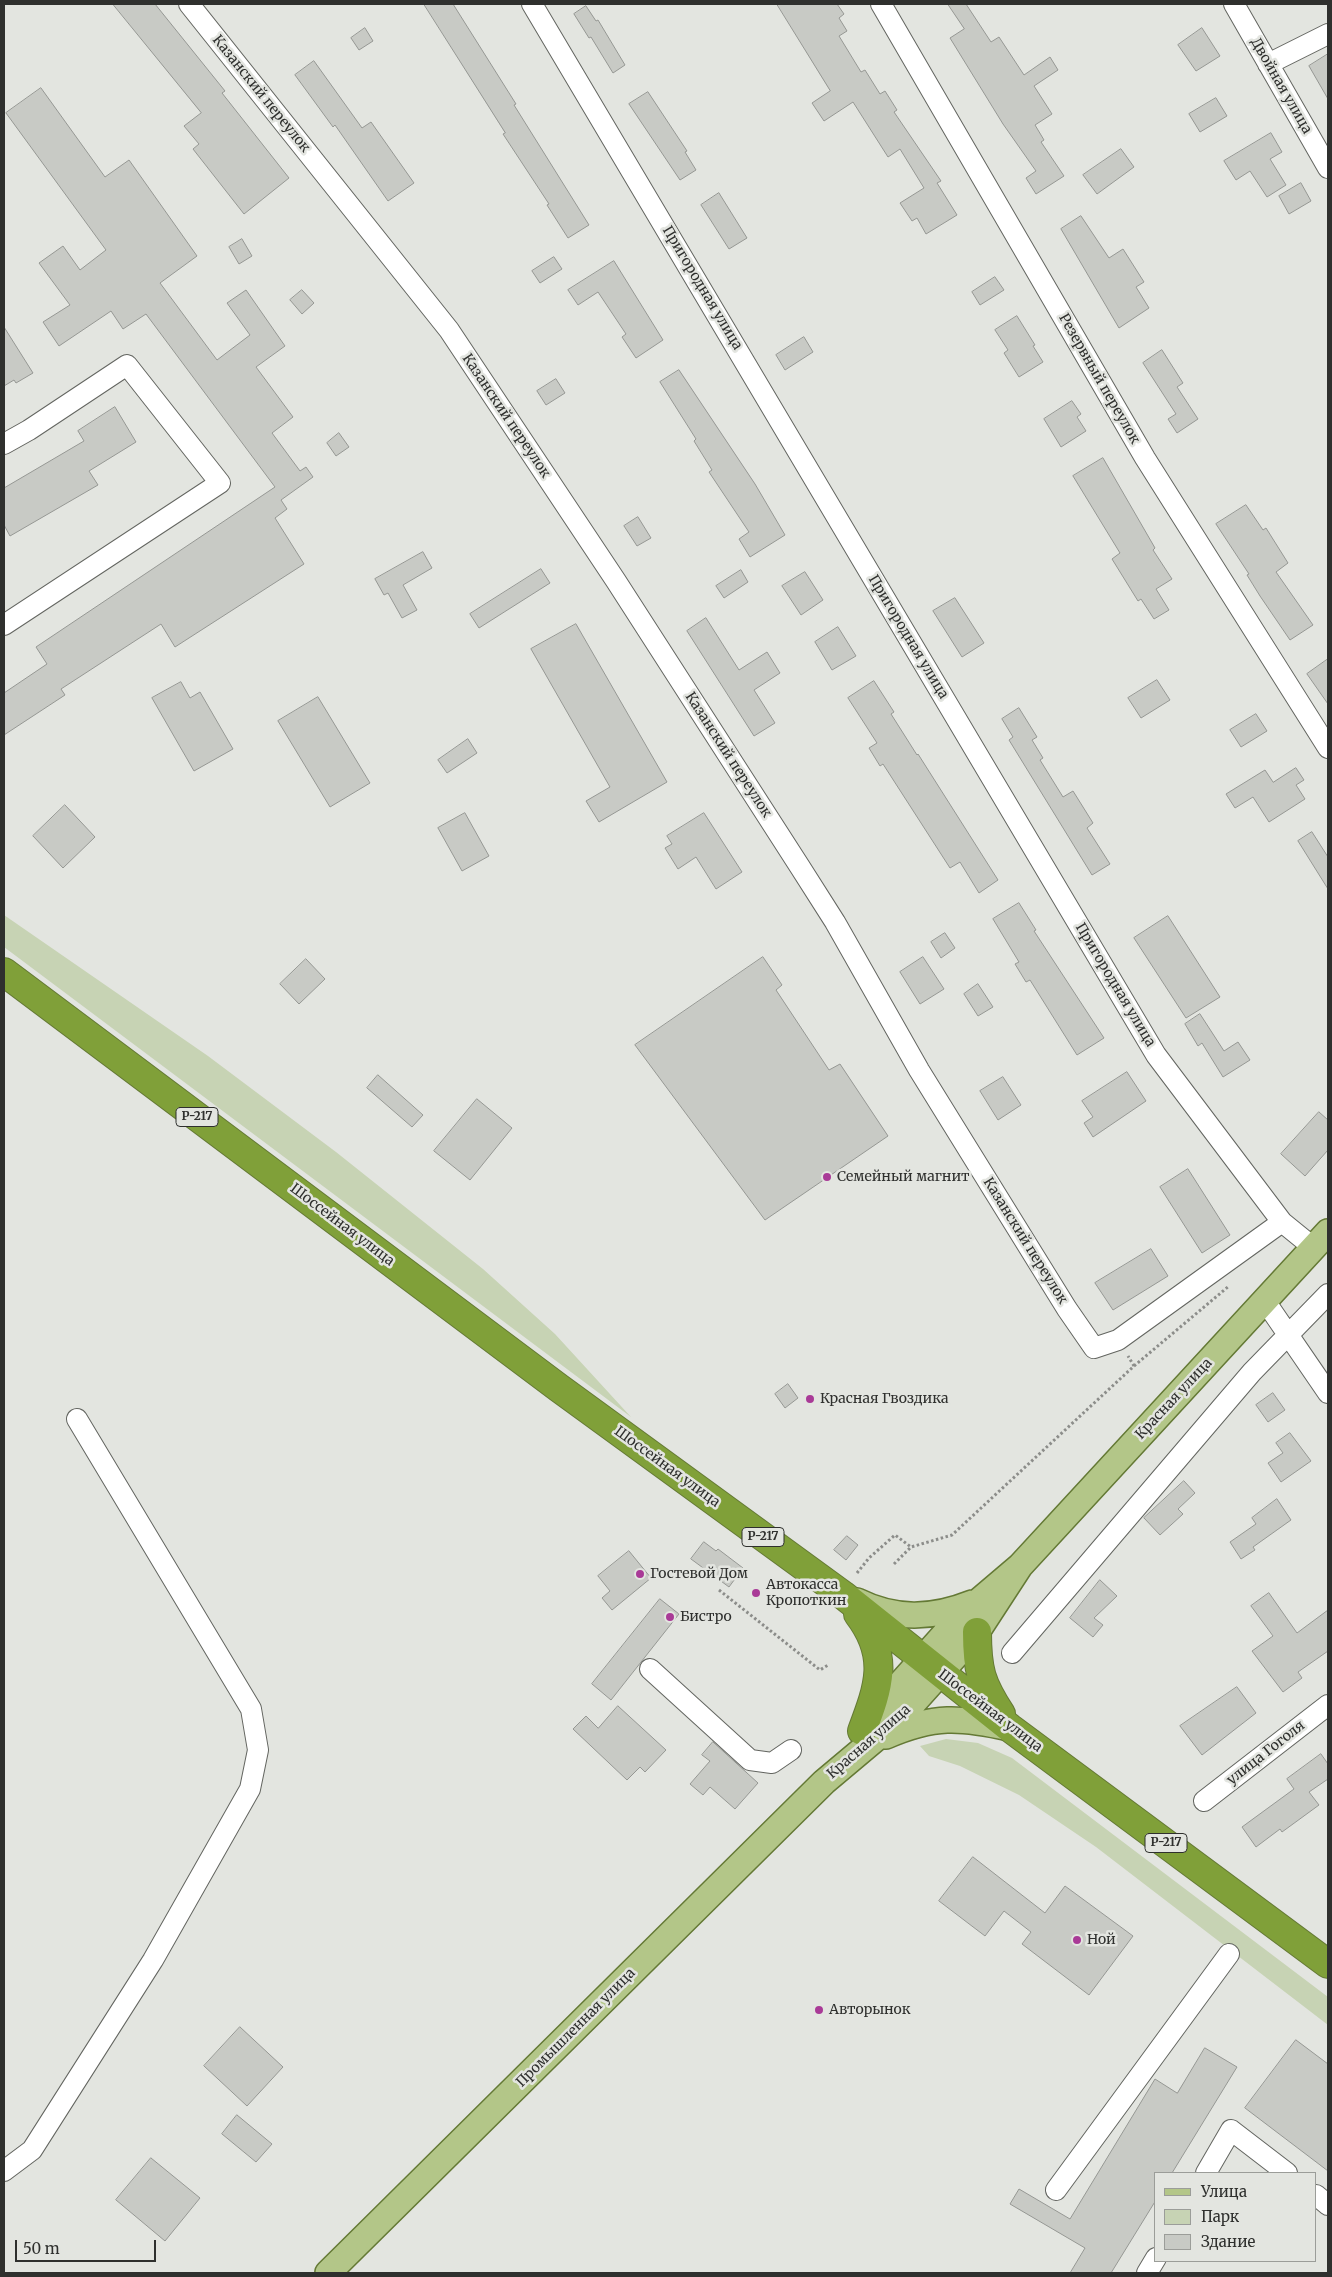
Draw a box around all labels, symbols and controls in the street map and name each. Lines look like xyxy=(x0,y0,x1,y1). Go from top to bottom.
street label: Казанский переулок xyxy=(209,32,313,156)
street label: Двойная улица xyxy=(1247,35,1315,137)
street label: Пригородная улица xyxy=(658,223,746,353)
street label: Резервный переулок xyxy=(1055,311,1143,447)
street label: Казанский переулок xyxy=(458,351,554,481)
street label: Пригородная улица xyxy=(864,572,952,702)
street label: Казанский переулок xyxy=(681,689,775,821)
street label: Пригородная улица xyxy=(1071,920,1159,1050)
road number: Р-217 xyxy=(176,1108,218,1126)
place label: Семейный магнит xyxy=(837,1169,970,1185)
marker: Семейный магнит xyxy=(821,1171,833,1183)
street label: Казанский переулок xyxy=(979,1175,1071,1307)
street label: Шоссейная улица xyxy=(286,1180,398,1270)
street label: Красная улица xyxy=(1132,1355,1216,1443)
place label: Красная Гвоздика xyxy=(820,1391,949,1407)
marker: Красная Гвоздика xyxy=(804,1393,816,1405)
street label: Шоссейная улица xyxy=(611,1423,723,1511)
road number: Р-217 xyxy=(742,1528,784,1546)
place label: Гостевой Дом xyxy=(650,1566,748,1582)
marker: Гостевой Дом xyxy=(634,1568,646,1580)
place label: Автокасса Кропоткин xyxy=(766,1577,847,1610)
marker: Автокасса Кропоткин xyxy=(750,1587,762,1599)
place label: Бистро xyxy=(680,1609,732,1625)
marker: Бистро xyxy=(664,1611,676,1623)
street label: Шоссейная улица xyxy=(934,1666,1046,1756)
street label: Красная улица xyxy=(824,1701,914,1783)
street label: улица Гоголя xyxy=(1224,1717,1308,1789)
road number: Р-217 xyxy=(1145,1834,1187,1852)
place label: Ной xyxy=(1087,1932,1116,1948)
marker: Ной xyxy=(1071,1934,1083,1946)
street label: Промышленная улица xyxy=(513,1965,639,2091)
place label: Авторынок xyxy=(829,2002,911,2018)
marker: Авторынок xyxy=(813,2004,825,2016)
legend xyxy=(1154,2172,1317,2262)
text: Улица xyxy=(1201,2182,1247,2201)
text: Парк xyxy=(1201,2207,1239,2226)
scale bar xyxy=(18,2230,159,2262)
text: Здание xyxy=(1201,2232,1255,2251)
text: 50 m xyxy=(23,2239,60,2258)

